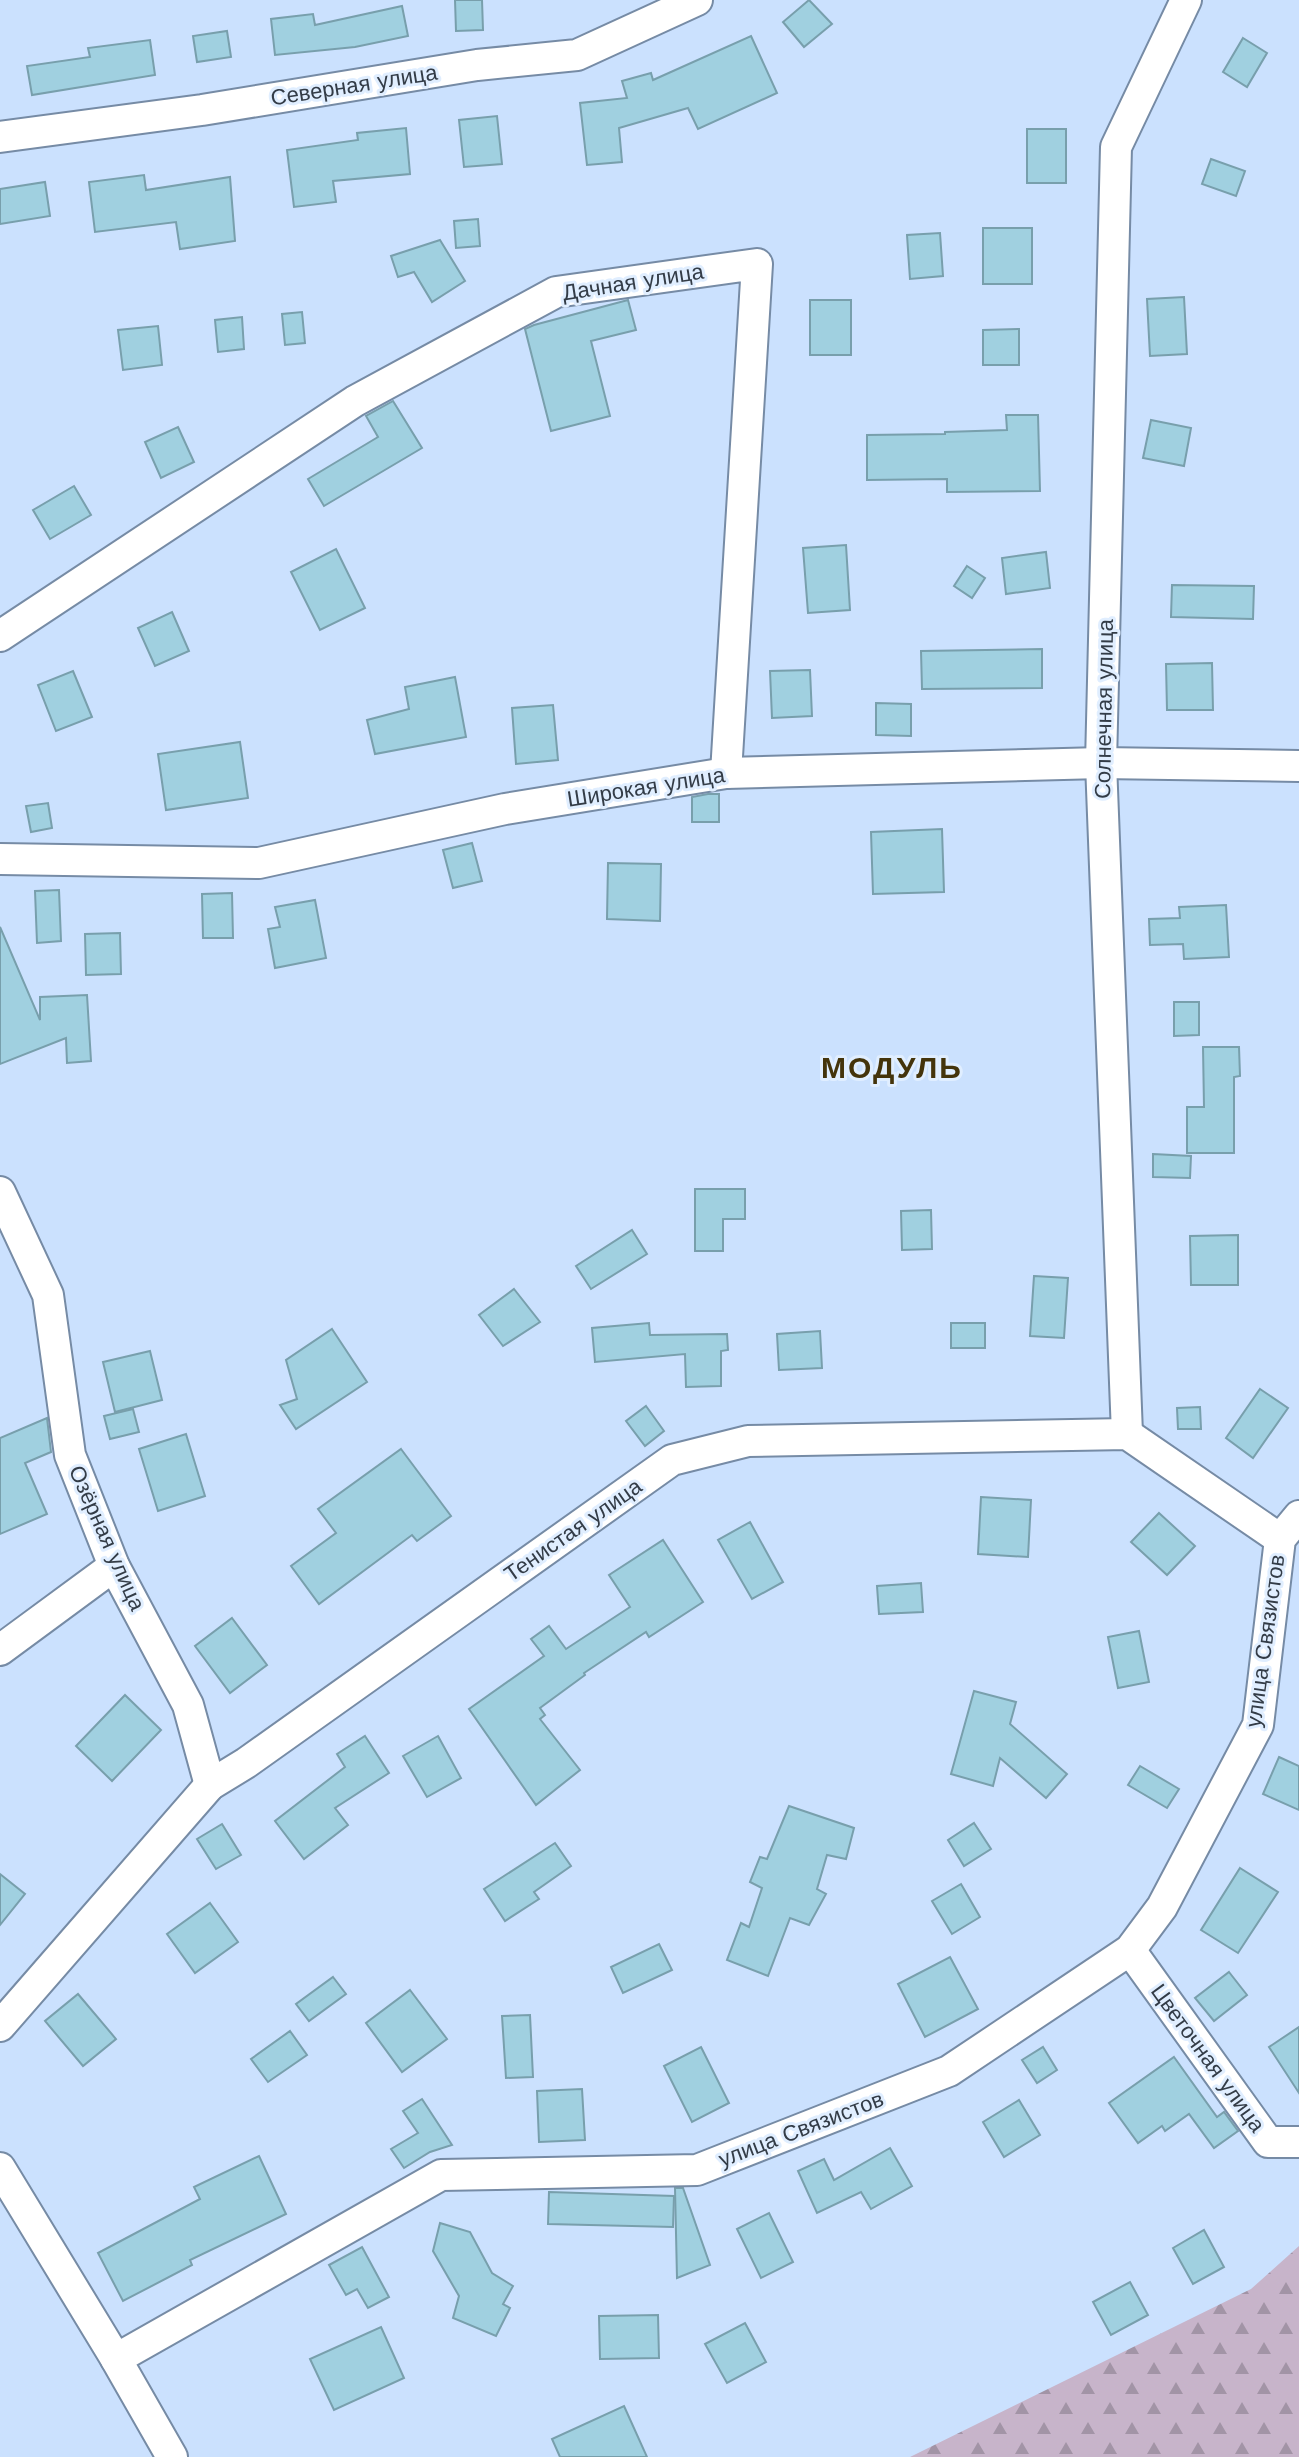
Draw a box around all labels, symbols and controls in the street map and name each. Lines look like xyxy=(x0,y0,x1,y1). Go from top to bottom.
street label: Северная улица xyxy=(269,59,440,111)
street label: Дачная улица xyxy=(561,258,706,305)
street label: Солнечная улица xyxy=(1090,618,1118,799)
street label: Широкая улица xyxy=(565,762,727,812)
district label: МОДУЛЬ xyxy=(821,1050,963,1085)
street label: Озёрная улица xyxy=(64,1462,150,1615)
street label: Тенистая улица xyxy=(500,1473,647,1587)
street label: улица Связистов xyxy=(1240,1553,1290,1729)
street label: Цветочная улица xyxy=(1146,1979,1270,2137)
street label: улица Связистов xyxy=(715,2086,887,2172)

